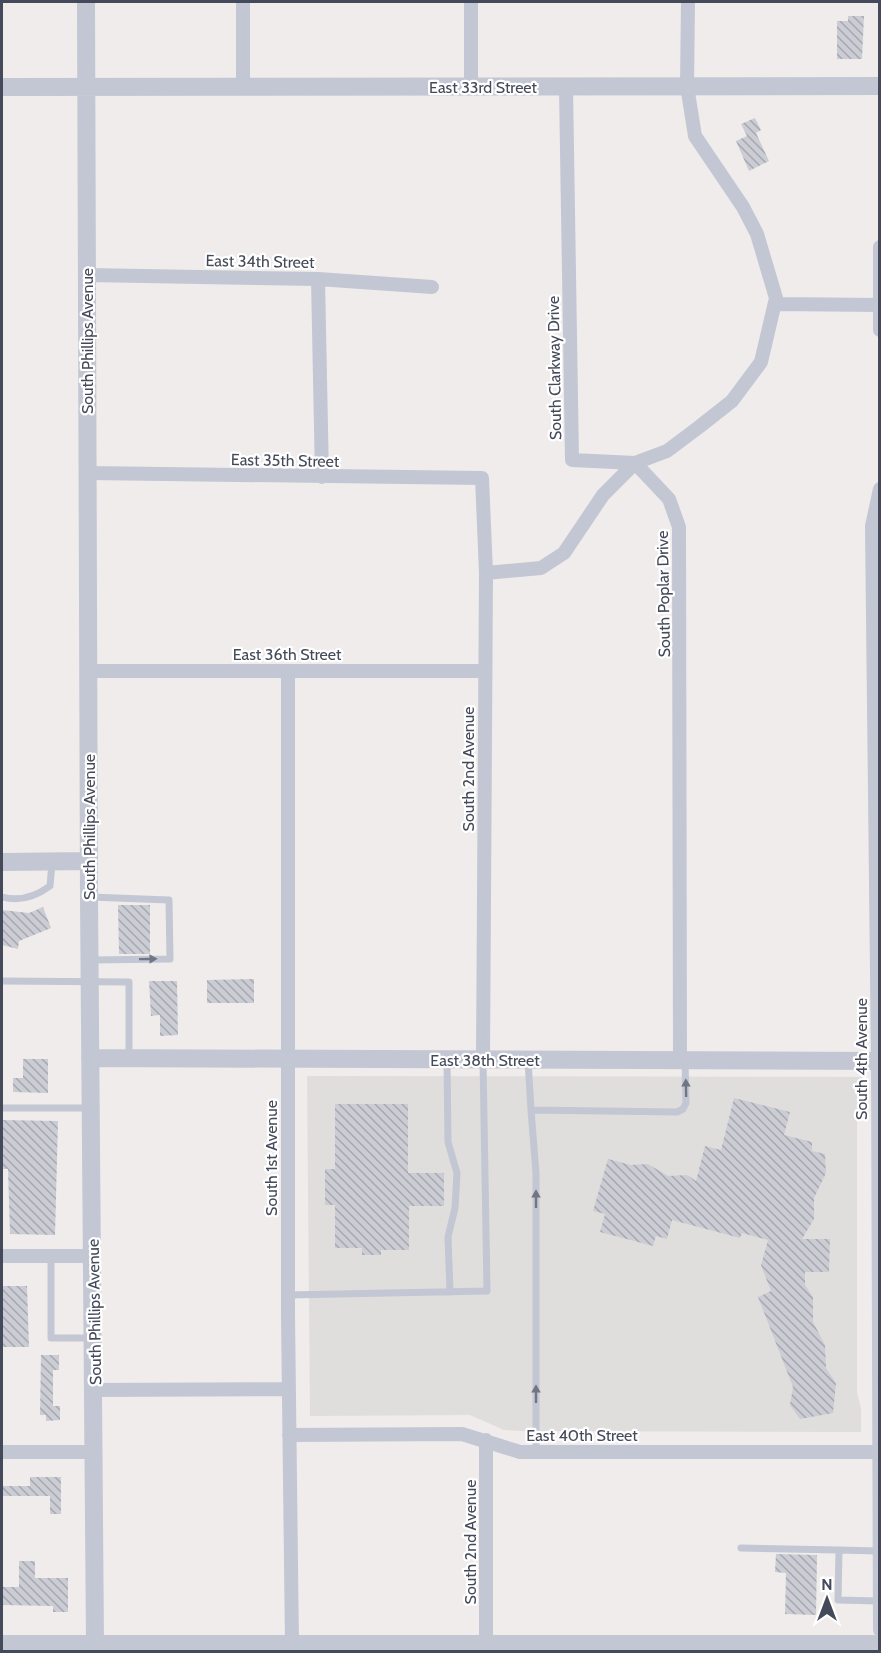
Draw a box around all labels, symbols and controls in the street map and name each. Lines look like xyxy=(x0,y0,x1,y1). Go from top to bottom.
street label: East 33rd Street xyxy=(429,78,538,97)
street label: East 34th Street xyxy=(205,251,315,272)
street label: South Phillips Avenue xyxy=(78,268,97,414)
street label: South Clarkway Drive xyxy=(544,296,565,440)
street label: East 35th Street xyxy=(231,450,340,471)
street label: South Poplar Drive xyxy=(653,530,674,658)
street label: East 36th Street xyxy=(233,645,342,664)
street label: South 2nd Avenue xyxy=(459,707,478,831)
street label: South Phillips Avenue xyxy=(80,754,99,900)
one-way arrow xyxy=(138,954,157,964)
street label: South 4th Avenue xyxy=(852,998,871,1120)
street label: East 38th Street xyxy=(430,1051,540,1070)
one-way arrow xyxy=(681,1079,691,1098)
street label: South 1st Avenue xyxy=(262,1100,281,1216)
one-way arrow xyxy=(531,1189,541,1208)
street label: South Phillips Avenue xyxy=(84,1239,105,1385)
one-way arrow xyxy=(531,1384,541,1403)
street label: East 40th Street xyxy=(526,1426,638,1445)
street label: South 2nd Avenue xyxy=(461,1480,480,1604)
north arrow xyxy=(797,1569,857,1629)
text: N xyxy=(821,1575,833,1594)

